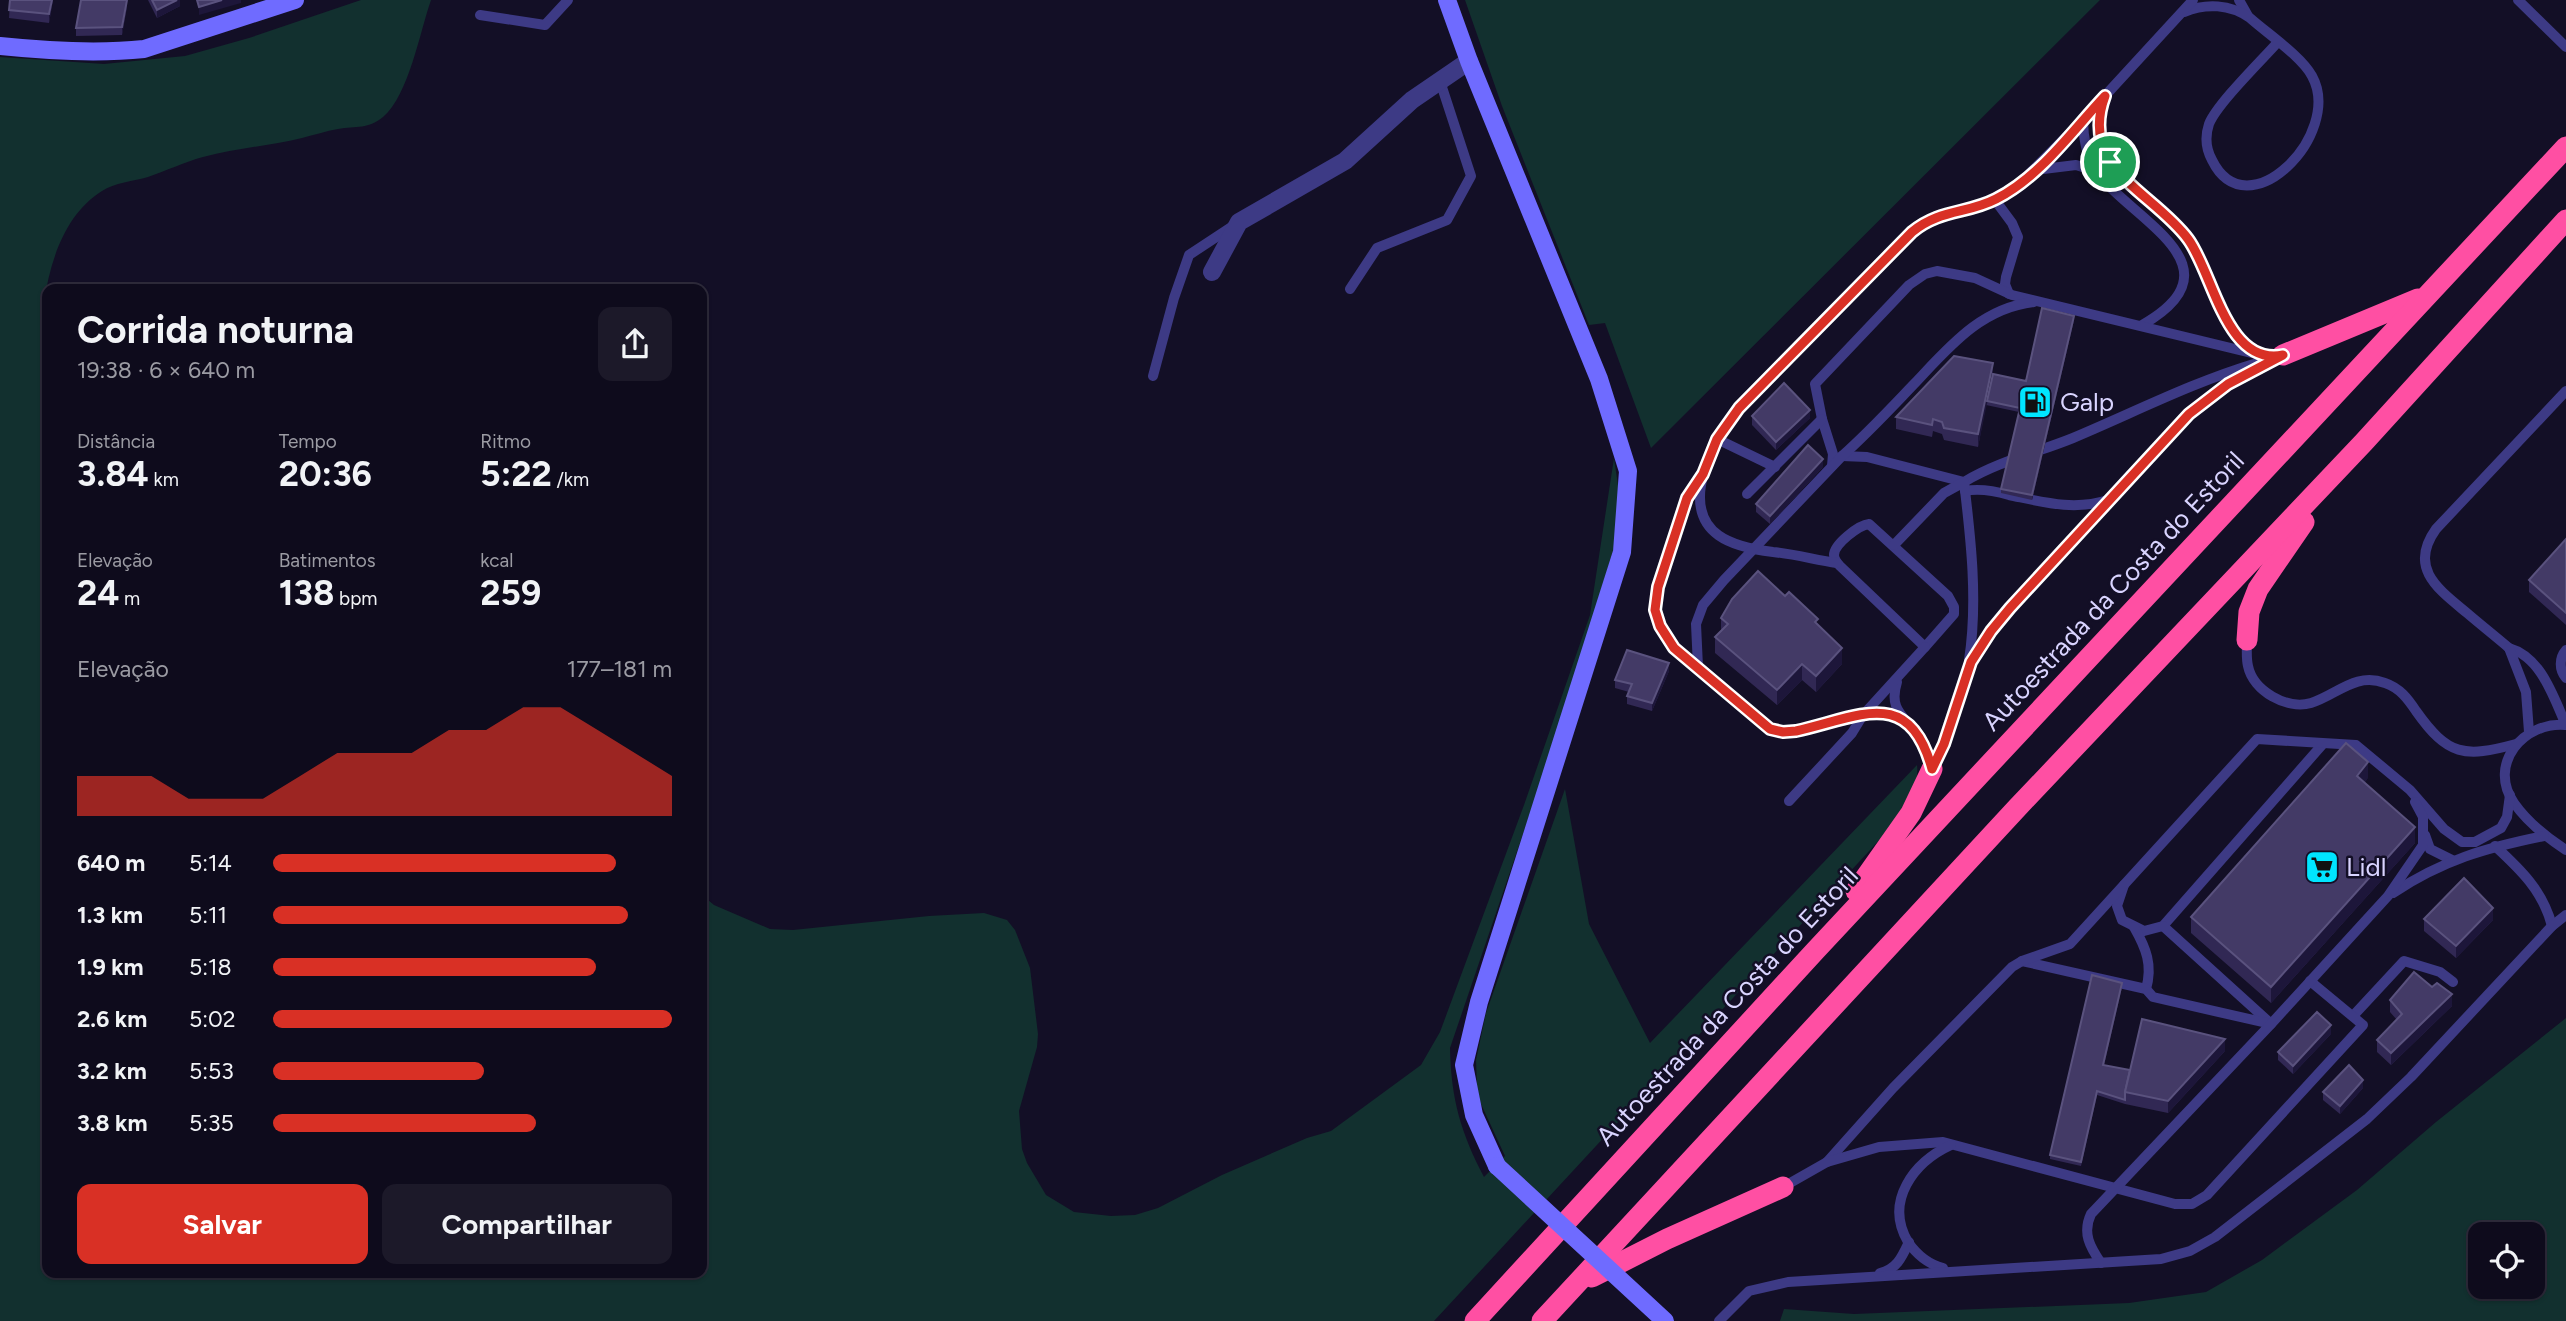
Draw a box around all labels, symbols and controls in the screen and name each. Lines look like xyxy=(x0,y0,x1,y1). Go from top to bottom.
pin xyxy=(2080,132,2140,192)
icon: arrive xyxy=(2091,143,2129,181)
text: Corrida noturna xyxy=(77,307,354,353)
button: share xyxy=(598,307,672,381)
text: 19:38 · 6 × 640 m xyxy=(77,356,255,384)
fuel station icon: Galp xyxy=(2016,383,2054,421)
place label: Galp xyxy=(2060,386,2114,418)
text: Distância xyxy=(77,430,155,453)
text: Tempo xyxy=(279,430,337,453)
text: Ritmo xyxy=(480,430,531,453)
street label: Autoestrada da Costa do Estoril xyxy=(1975,445,2251,737)
text: 3.84 xyxy=(77,453,149,495)
text: 20:36 xyxy=(279,453,372,495)
text: 5:22 xyxy=(480,453,552,495)
text: km xyxy=(149,468,179,491)
text: /km xyxy=(552,468,589,491)
text: Elevação xyxy=(77,549,153,572)
text: Batimentos xyxy=(279,549,376,572)
text: kcal xyxy=(480,549,514,572)
text: 24 xyxy=(77,572,119,614)
text: 138 xyxy=(279,572,334,614)
text: 259 xyxy=(480,572,541,614)
text: m xyxy=(119,587,140,610)
text: bpm xyxy=(334,587,378,610)
text: Elevação xyxy=(77,655,169,683)
text: 177–181 m xyxy=(567,655,672,683)
supermarket icon: Lidl xyxy=(2303,848,2341,886)
text: 640 m xyxy=(77,849,145,877)
text: 5:14 xyxy=(189,849,232,877)
place label: Lidl xyxy=(2346,851,2387,883)
street label: Autoestrada da Costa do Estoril xyxy=(1589,860,1865,1152)
text: 1.3 km xyxy=(77,901,143,929)
text: 5:11 xyxy=(189,901,227,929)
text: 1.9 km xyxy=(77,953,144,981)
text: 5:18 xyxy=(189,953,232,981)
text: 2.6 km xyxy=(77,1005,147,1033)
text: 5:02 xyxy=(189,1005,236,1033)
text: 3.2 km xyxy=(77,1057,147,1085)
text: 5:53 xyxy=(189,1057,234,1085)
text: 3.8 km xyxy=(77,1109,147,1137)
text: 5:35 xyxy=(189,1109,234,1137)
button: Salvar xyxy=(77,1184,368,1264)
button: Compartilhar xyxy=(382,1184,672,1264)
map controls xyxy=(2468,1222,2545,1299)
button: locate xyxy=(2468,1222,2545,1299)

